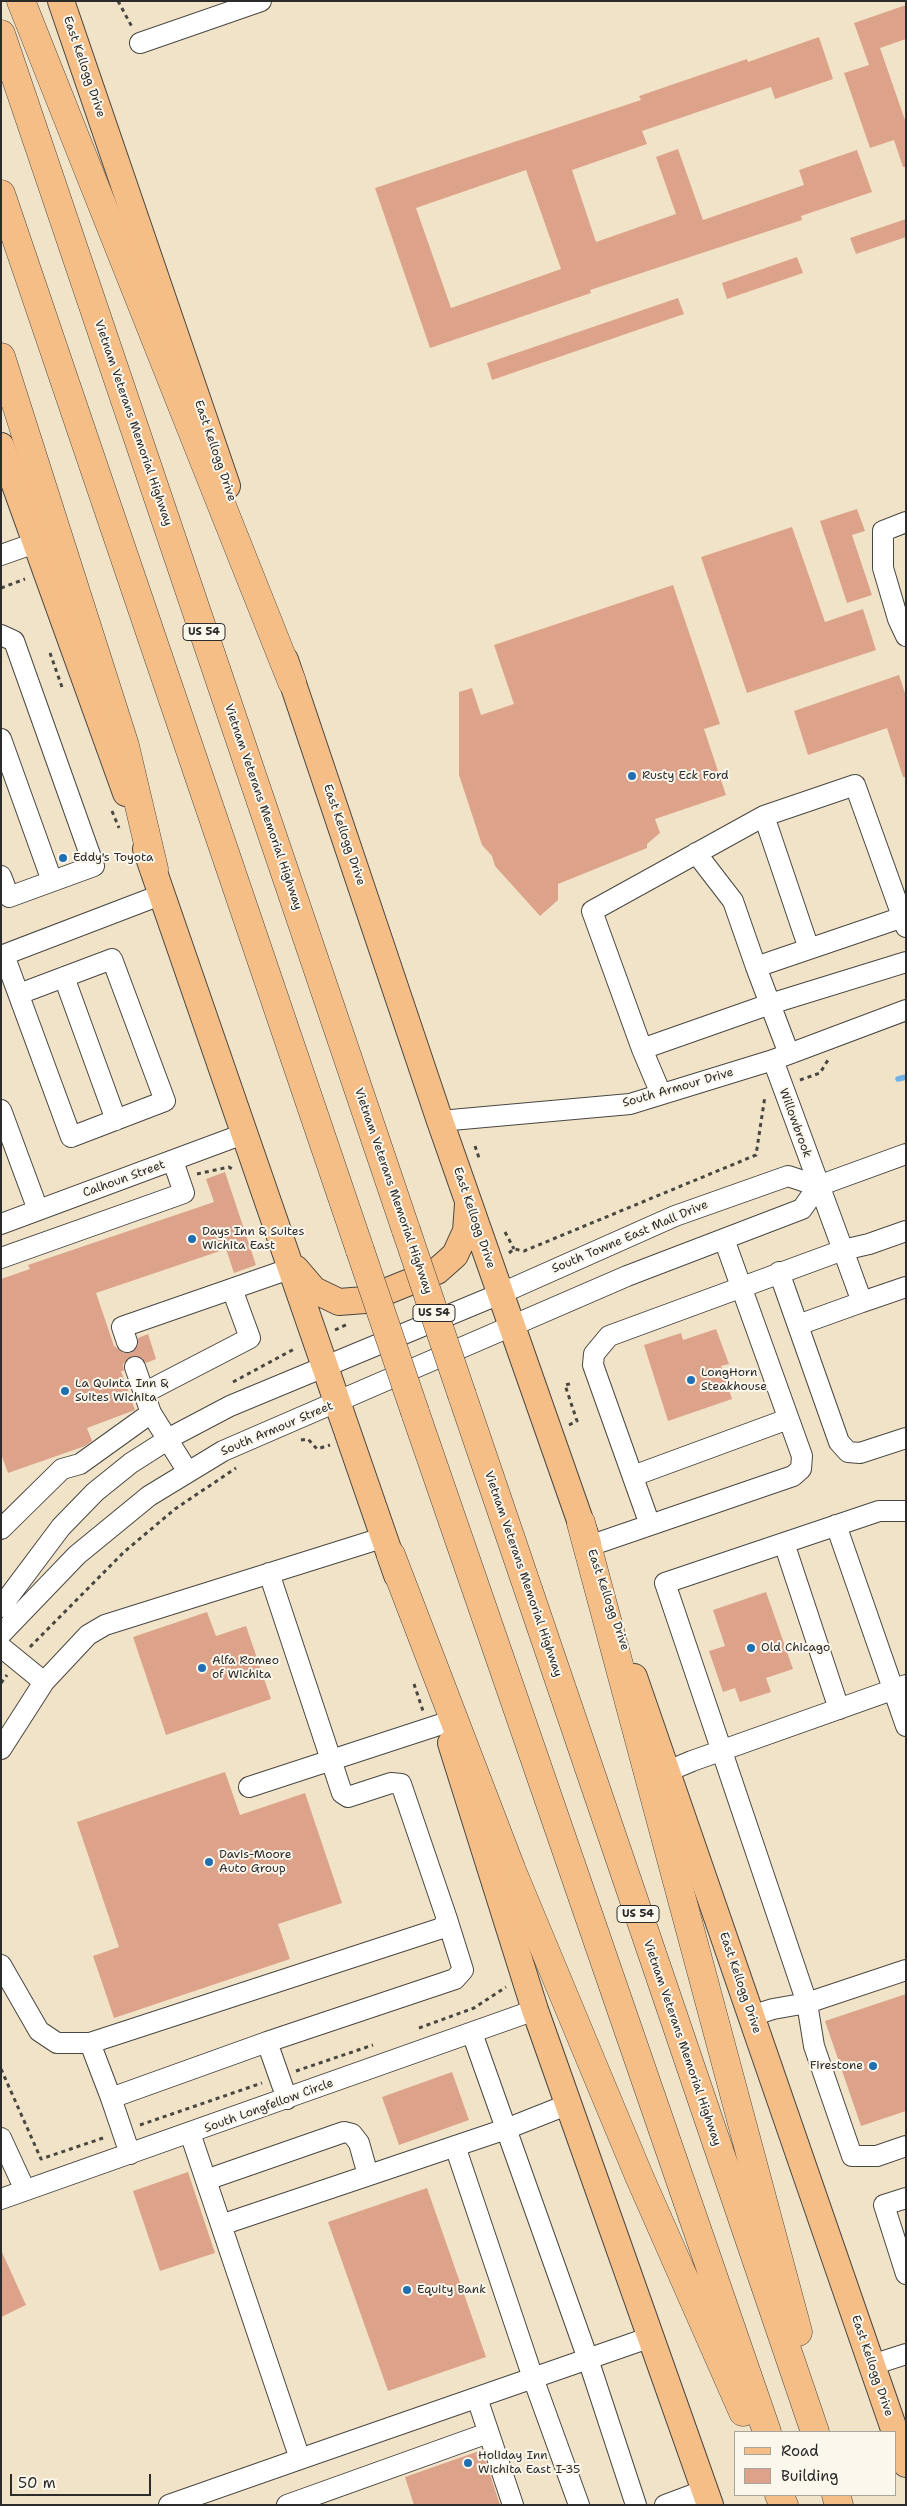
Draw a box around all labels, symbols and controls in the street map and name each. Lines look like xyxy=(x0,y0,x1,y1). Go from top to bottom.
street label: East Kellogg Drive xyxy=(60,14,108,120)
street label: Vietnam Veterans Memorial Highway xyxy=(91,318,175,528)
street label: East Kellogg Drive xyxy=(191,398,239,504)
road number: US 54 xyxy=(183,624,225,640)
street label: Vietnam Veterans Memorial Highway xyxy=(221,702,305,912)
place label: Rusty Eck Ford xyxy=(642,769,729,783)
marker: Rusty Eck Ford xyxy=(626,770,638,782)
street label: East Kellogg Drive xyxy=(320,782,368,888)
place label: Eddy's Toyota xyxy=(73,851,153,865)
marker: Eddy's Toyota xyxy=(57,852,69,864)
street label: South Armour Drive xyxy=(621,1065,735,1111)
street label: Vietnam Veterans Memorial Highway xyxy=(351,1086,435,1296)
street label: Willowbrook xyxy=(776,1086,814,1160)
street label: Calhoun Street xyxy=(81,1157,167,1201)
street label: East Kellogg Drive xyxy=(450,1165,498,1271)
street label: South Towne East Mall Drive xyxy=(550,1197,710,1277)
place label: Days Inn & Suites Wichita East xyxy=(202,1225,304,1253)
marker: Days Inn & Suites Wichita East xyxy=(186,1233,198,1245)
road number: US 54 xyxy=(413,1305,455,1322)
place label: LongHorn Steakhouse xyxy=(701,1366,767,1394)
marker: LongHorn Steakhouse xyxy=(685,1374,697,1386)
place label: La Quinta Inn & Suites Wichita xyxy=(75,1377,168,1405)
marker: La Quinta Inn & Suites Wichita xyxy=(59,1385,71,1397)
street label: South Armour Street xyxy=(219,1399,335,1459)
street label: Vietnam Veterans Memorial Highway xyxy=(481,1469,565,1679)
street label: East Kellogg Drive xyxy=(584,1547,632,1653)
place label: Old Chicago xyxy=(761,1641,830,1655)
marker: Old Chicago xyxy=(745,1642,757,1654)
place label: Alfa Romeo of Wichita xyxy=(212,1654,279,1682)
marker: Alfa Romeo of Wichita xyxy=(196,1662,208,1674)
place label: Davis-Moore Auto Group xyxy=(219,1848,291,1876)
marker: Davis-Moore Auto Group xyxy=(203,1856,215,1868)
road number: US 54 xyxy=(617,1906,659,1922)
street label: East Kellogg Drive xyxy=(716,1930,764,2036)
street label: Vietnam Veterans Memorial Highway xyxy=(640,1938,724,2148)
place label: Firestone xyxy=(810,2059,863,2073)
marker: Firestone xyxy=(867,2060,879,2072)
street label: South Longfellow Circle xyxy=(203,2076,335,2136)
place label: Equity Bank xyxy=(417,2283,486,2297)
marker: Equity Bank xyxy=(401,2284,413,2296)
street label: East Kellogg Drive xyxy=(848,2313,896,2419)
legend xyxy=(734,2431,897,2496)
text: Road xyxy=(781,2441,819,2461)
place label: Holiday Inn Wichita East I-35 xyxy=(478,2449,580,2477)
marker: Holiday Inn Wichita East I-35 xyxy=(462,2457,474,2469)
scale bar xyxy=(12,2464,154,2496)
text: Building xyxy=(781,2466,838,2486)
text: 50 m xyxy=(18,2473,56,2493)

